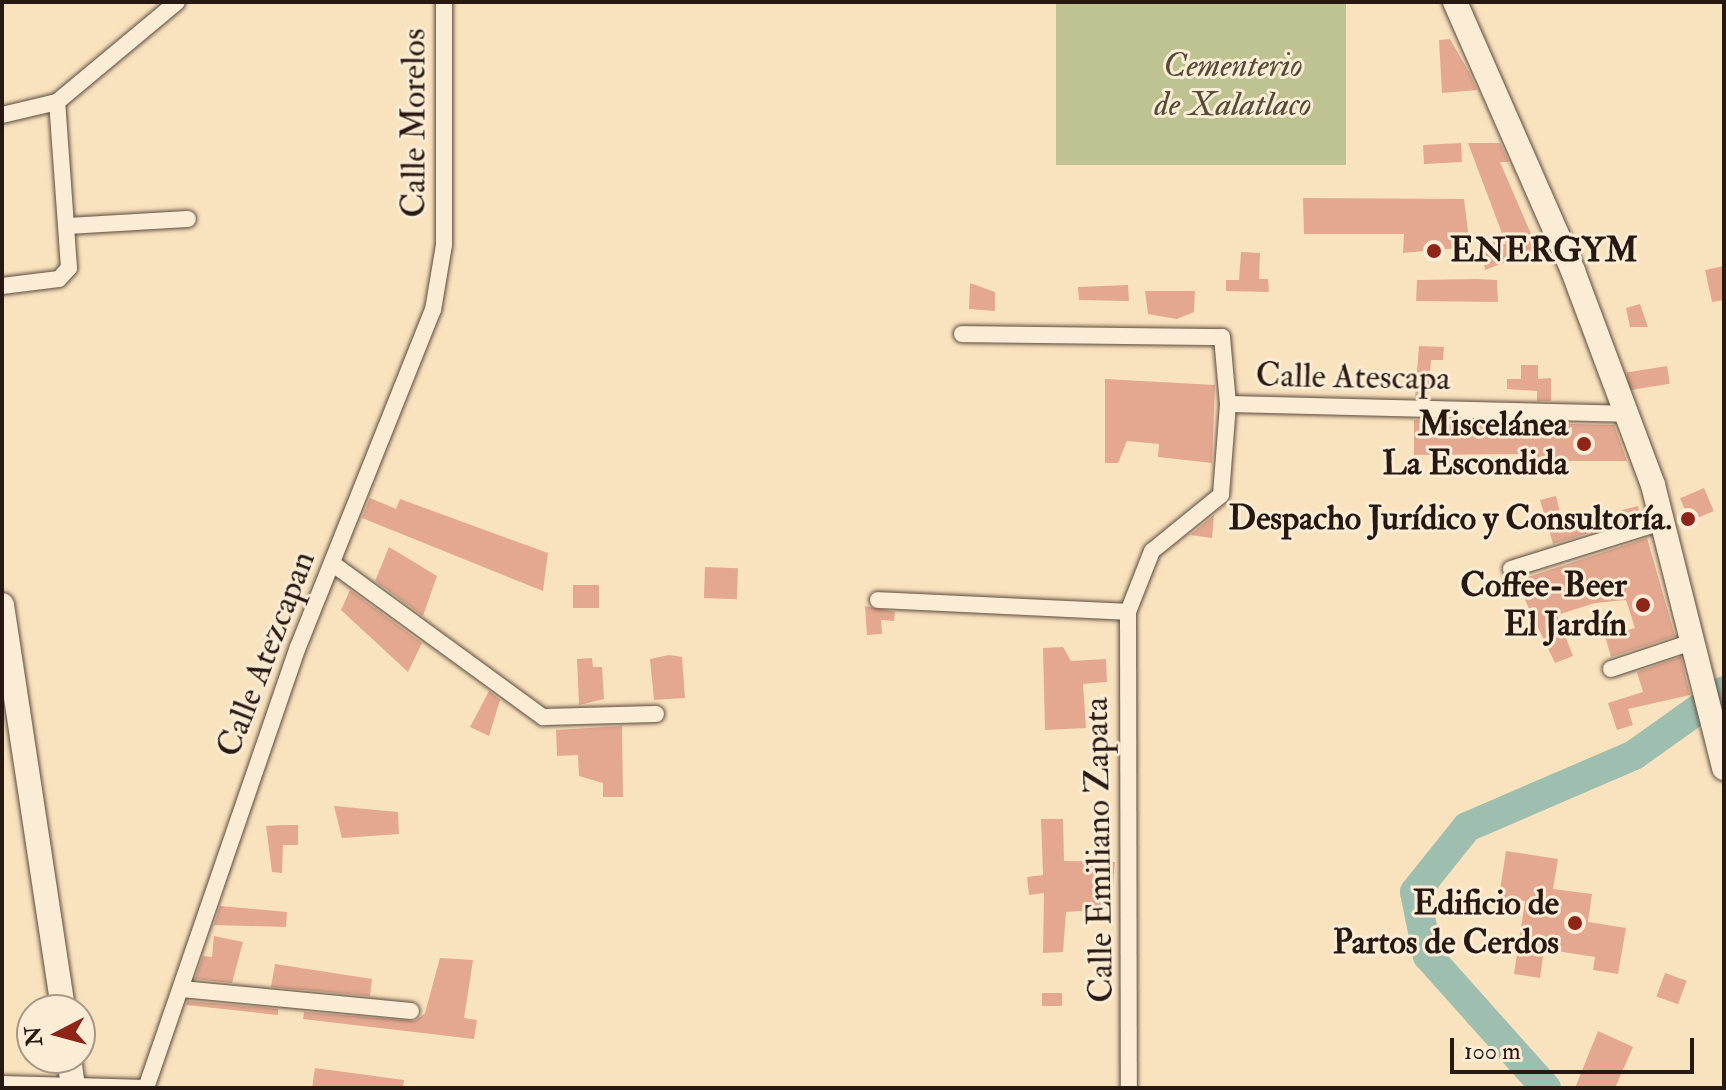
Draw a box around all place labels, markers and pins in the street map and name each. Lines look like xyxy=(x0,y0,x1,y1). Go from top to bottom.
place label: ENERGYM xyxy=(1450,231,1638,271)
marker: ENERGYM xyxy=(1425,242,1443,260)
place label: Miscelánea La Escondida xyxy=(1382,404,1568,484)
marker: Miscelánea La Escondida xyxy=(1575,435,1593,453)
place label: Despacho Jurídico y Consultoría. xyxy=(1228,499,1672,539)
marker: Despacho Jurídico y Consultoría. xyxy=(1679,510,1697,528)
place label: Coffee-Beer El Jardín xyxy=(1460,565,1627,644)
marker: Coffee-Beer El Jardín xyxy=(1634,596,1652,614)
place label: Edificio de Partos de Cerdos xyxy=(1333,883,1559,962)
marker: Edificio de Partos de Cerdos xyxy=(1566,914,1584,932)

